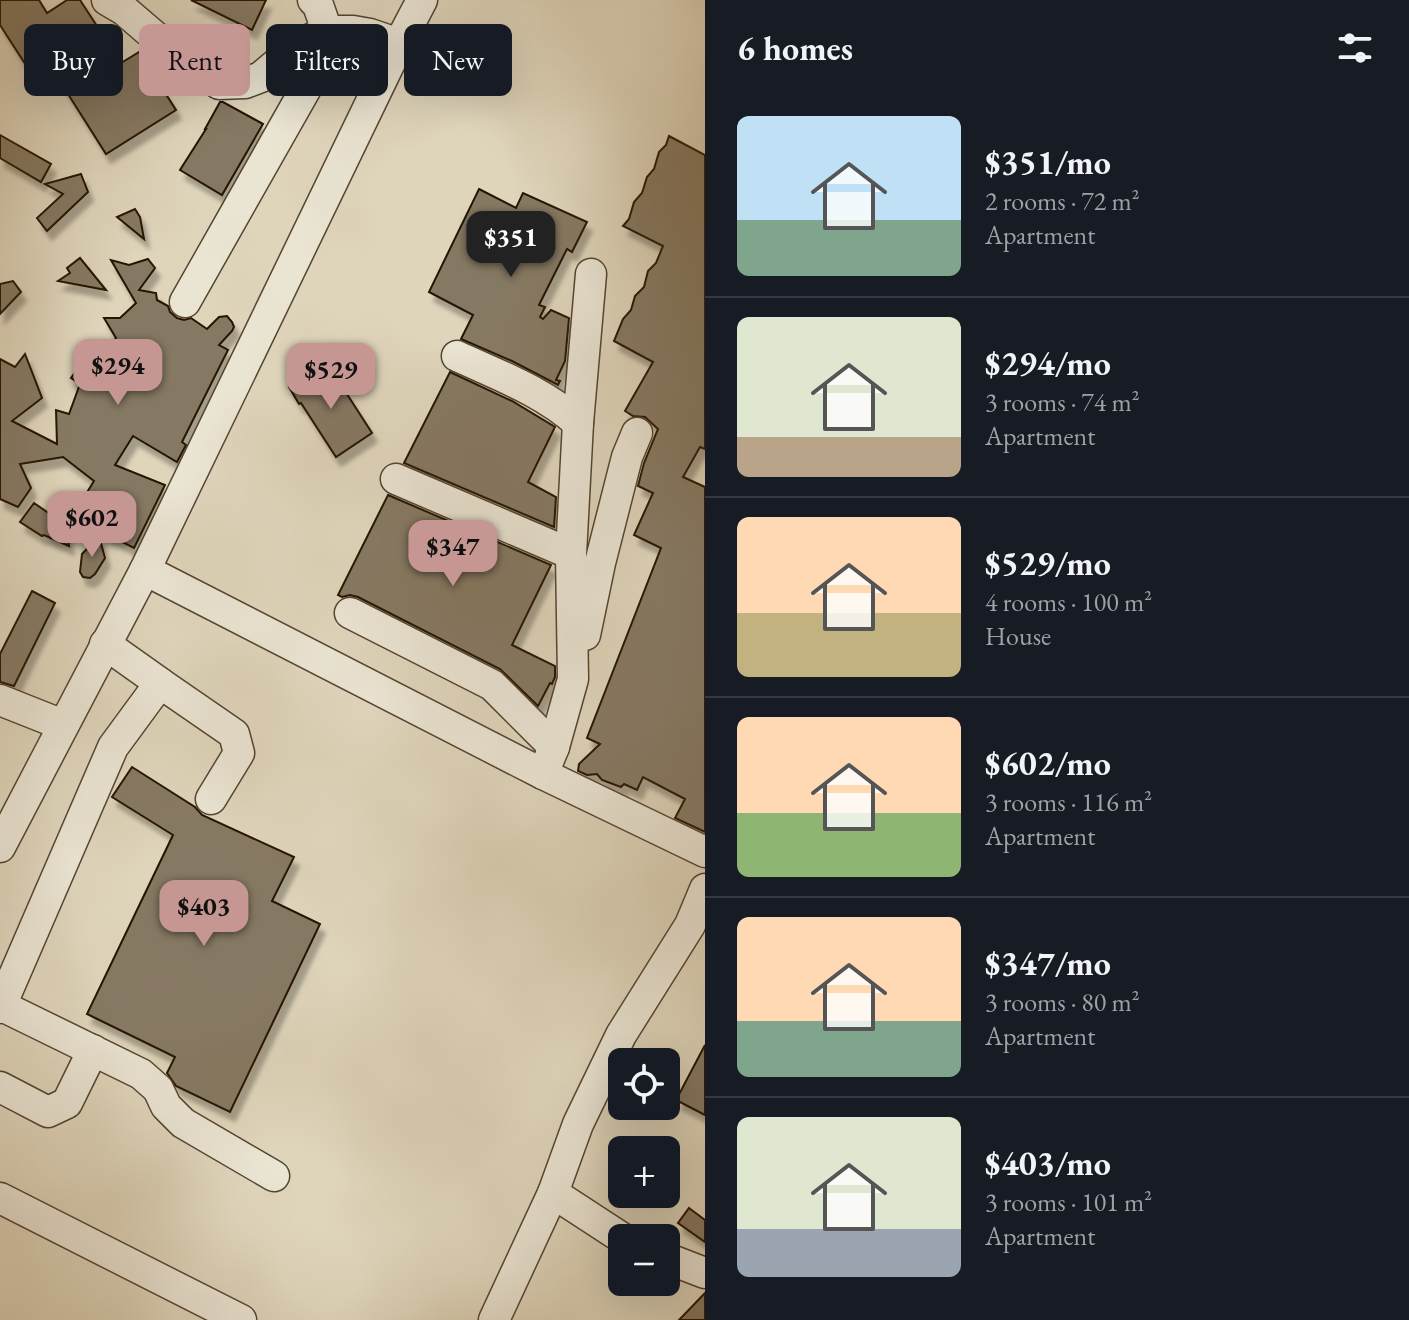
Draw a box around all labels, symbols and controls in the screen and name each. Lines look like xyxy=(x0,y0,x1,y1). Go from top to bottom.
chip: Buy xyxy=(24,24,123,96)
chip: Rent xyxy=(139,24,250,96)
chip: Filters xyxy=(266,24,388,96)
chip: New xyxy=(404,24,512,96)
text: 6 homes xyxy=(737,26,853,70)
icon: filters xyxy=(1333,26,1377,70)
text: $351/mo xyxy=(985,140,1111,184)
icon: home xyxy=(801,148,897,244)
text: 2 rooms · 72 m² xyxy=(985,184,1140,218)
pin: $351 xyxy=(464,211,558,279)
text: Apartment xyxy=(985,218,1095,252)
text: $351 xyxy=(484,220,538,254)
pin: $294 xyxy=(71,339,165,407)
text: $294/mo xyxy=(985,341,1111,385)
pin: $529 xyxy=(284,343,378,411)
text: $294 xyxy=(91,348,145,382)
icon: home xyxy=(801,349,897,445)
text: $529 xyxy=(304,352,358,386)
text: 3 rooms · 74 m² xyxy=(985,385,1140,419)
text: Apartment xyxy=(985,419,1095,453)
pin: $602 xyxy=(45,491,139,559)
text: $602 xyxy=(65,500,119,534)
pin: $347 xyxy=(406,520,500,588)
text: $347 xyxy=(426,529,480,563)
text: $529/mo xyxy=(985,541,1111,585)
icon: home xyxy=(801,549,897,645)
text: 4 rooms · 100 m² xyxy=(985,585,1152,619)
text: House xyxy=(985,619,1051,653)
text: $602/mo xyxy=(985,741,1111,785)
icon: home xyxy=(801,749,897,845)
text: 3 rooms · 116 m² xyxy=(985,785,1152,819)
text: Apartment xyxy=(985,819,1095,853)
pin: $403 xyxy=(157,880,251,948)
text: $403 xyxy=(177,889,231,923)
text: $347/mo xyxy=(985,941,1111,985)
icon: home xyxy=(801,949,897,1045)
text: 3 rooms · 80 m² xyxy=(985,985,1140,1019)
text: Apartment xyxy=(985,1019,1095,1053)
map controls xyxy=(608,1048,680,1296)
button: locate xyxy=(608,1048,680,1120)
button: + xyxy=(608,1136,680,1208)
text: $403/mo xyxy=(985,1141,1111,1185)
icon: home xyxy=(801,1149,897,1245)
text: 3 rooms · 101 m² xyxy=(985,1185,1152,1219)
text: Apartment xyxy=(985,1219,1095,1253)
button: − xyxy=(608,1224,680,1296)

